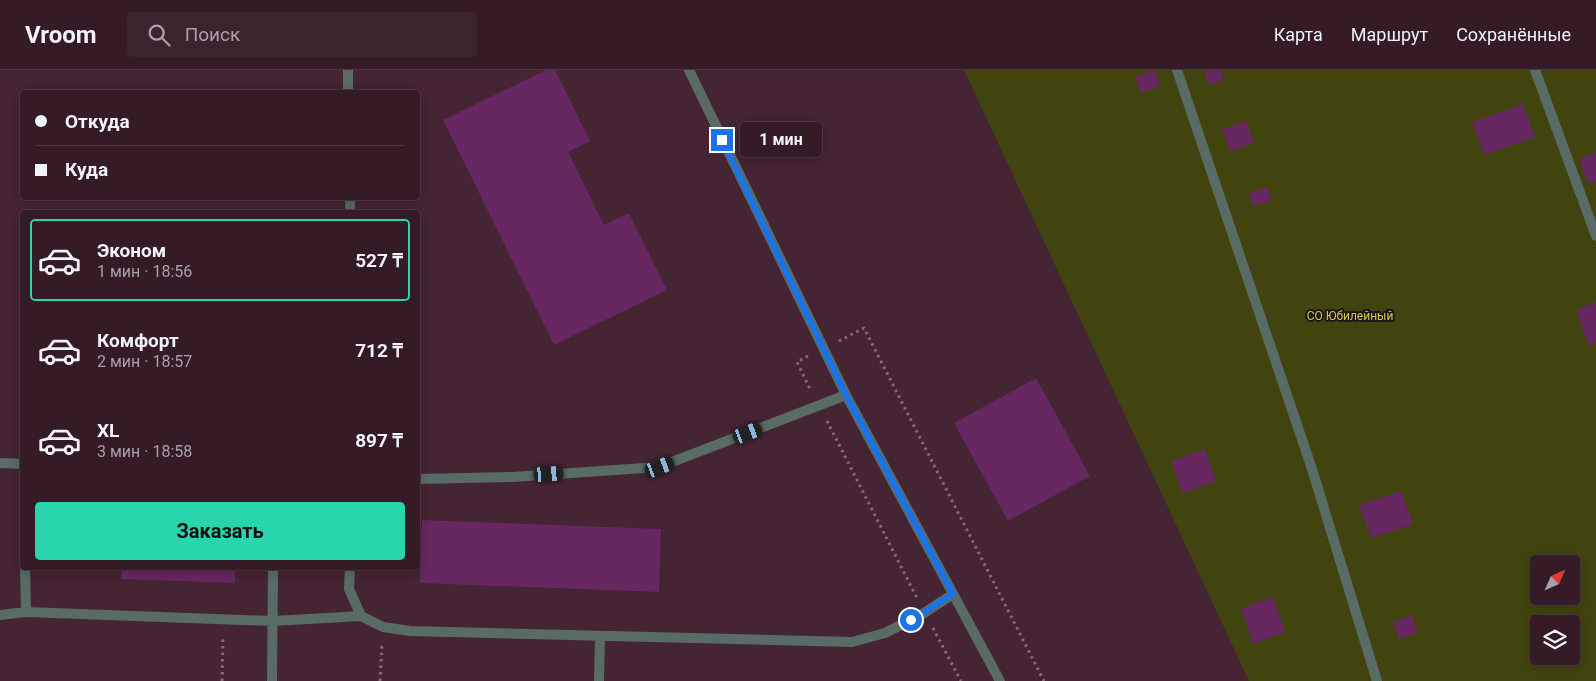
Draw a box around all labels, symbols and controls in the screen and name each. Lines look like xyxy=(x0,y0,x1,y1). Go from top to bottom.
search box xyxy=(127,12,477,57)
text: Vroom xyxy=(25,21,97,49)
icon: search xyxy=(145,21,173,49)
text: Поиск xyxy=(185,23,240,46)
text: Карта xyxy=(1274,24,1323,45)
text: Маршрут xyxy=(1351,24,1428,45)
text: Сохранённые xyxy=(1456,24,1571,45)
text: Откуда xyxy=(65,110,130,133)
callout: 1 мин xyxy=(740,122,822,158)
route end xyxy=(711,129,733,151)
text: 1 мин xyxy=(759,130,803,149)
text: Куда xyxy=(65,158,108,181)
icon: car xyxy=(37,238,82,283)
text: Эконом xyxy=(97,239,166,262)
text: 527 ₸ xyxy=(355,249,403,272)
text: 1 мин · 18:56 xyxy=(97,262,192,281)
park label: СО Юбилейный xyxy=(1307,309,1393,323)
icon: car xyxy=(37,328,82,373)
text: Комфорт xyxy=(97,329,179,352)
text: 712 ₸ xyxy=(355,339,403,362)
text: 2 мин · 18:57 xyxy=(97,352,192,371)
icon: car xyxy=(37,418,82,463)
text: XL xyxy=(97,419,119,442)
car xyxy=(731,421,764,445)
text: 897 ₸ xyxy=(355,429,403,452)
text: 3 мин · 18:58 xyxy=(97,442,192,461)
car xyxy=(643,455,676,479)
car xyxy=(533,465,564,483)
button: Заказать xyxy=(35,502,405,560)
north arrow xyxy=(1530,555,1580,605)
map controls xyxy=(1530,555,1580,665)
route start xyxy=(900,609,922,631)
button: layers xyxy=(1530,615,1580,665)

